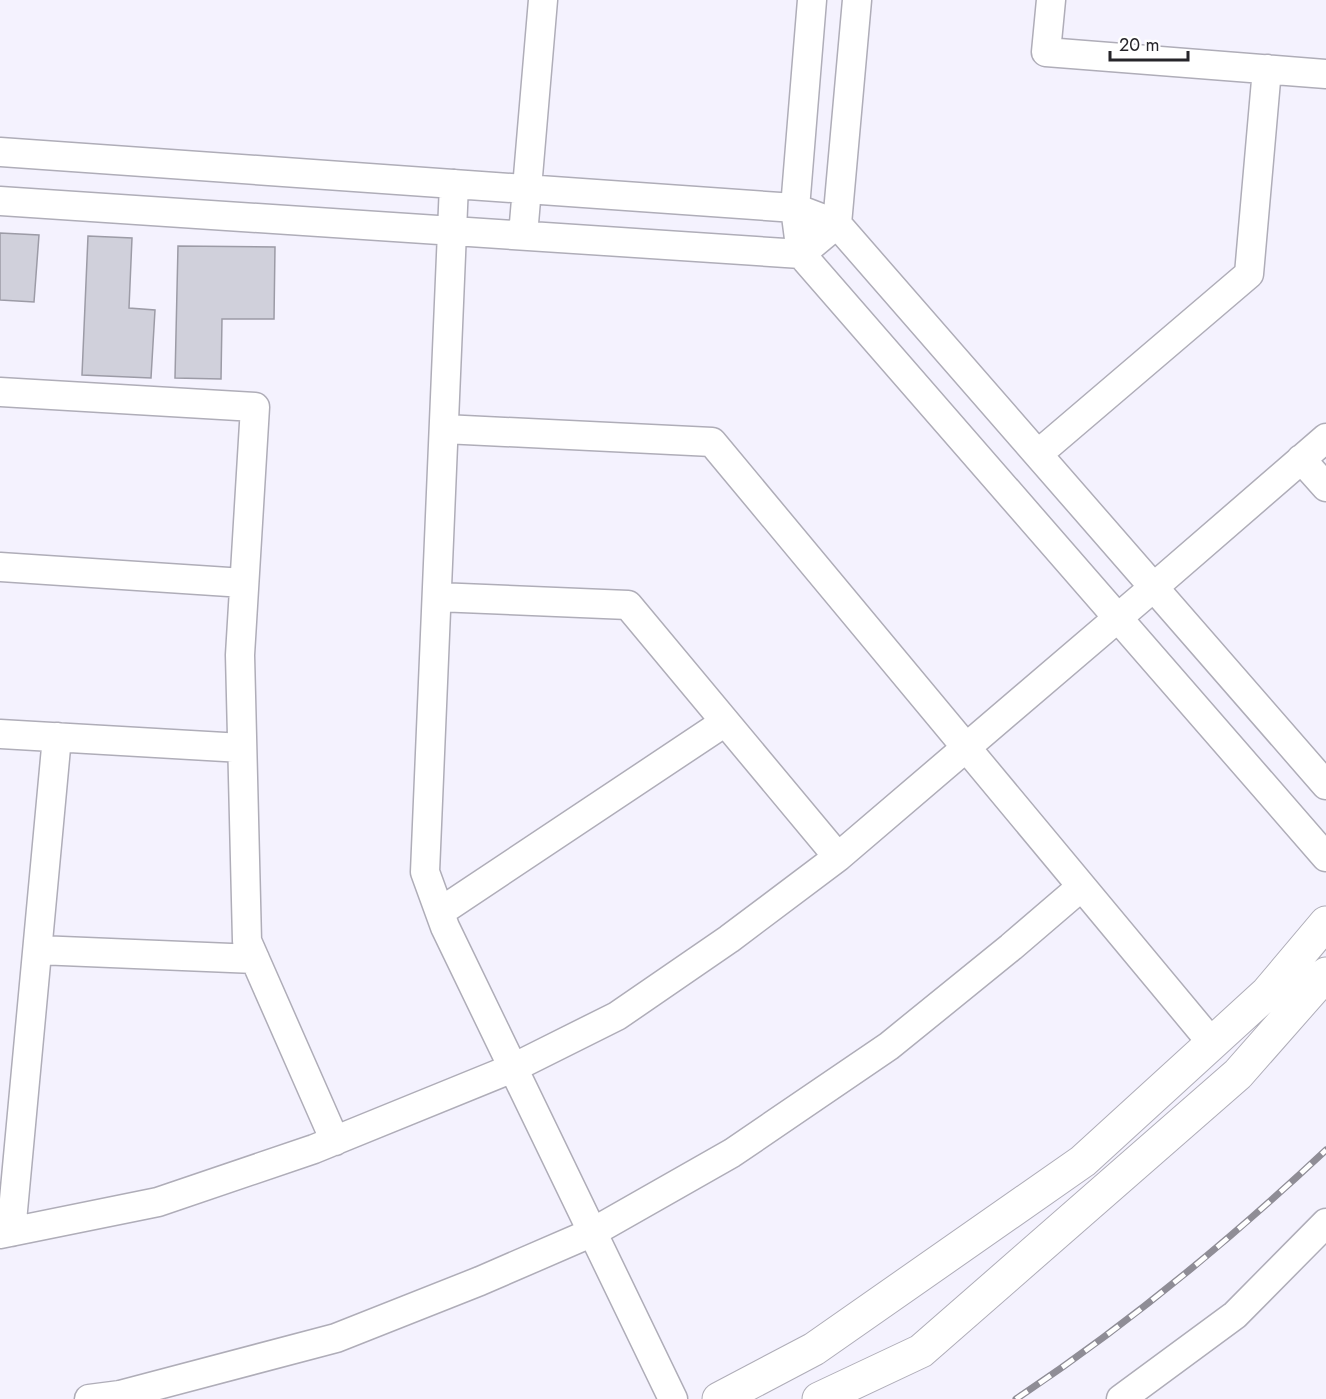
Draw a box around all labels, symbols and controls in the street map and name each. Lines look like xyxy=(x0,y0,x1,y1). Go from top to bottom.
scale bar xyxy=(1110,24,1188,62)
text: 20 m xyxy=(1119,32,1159,58)

